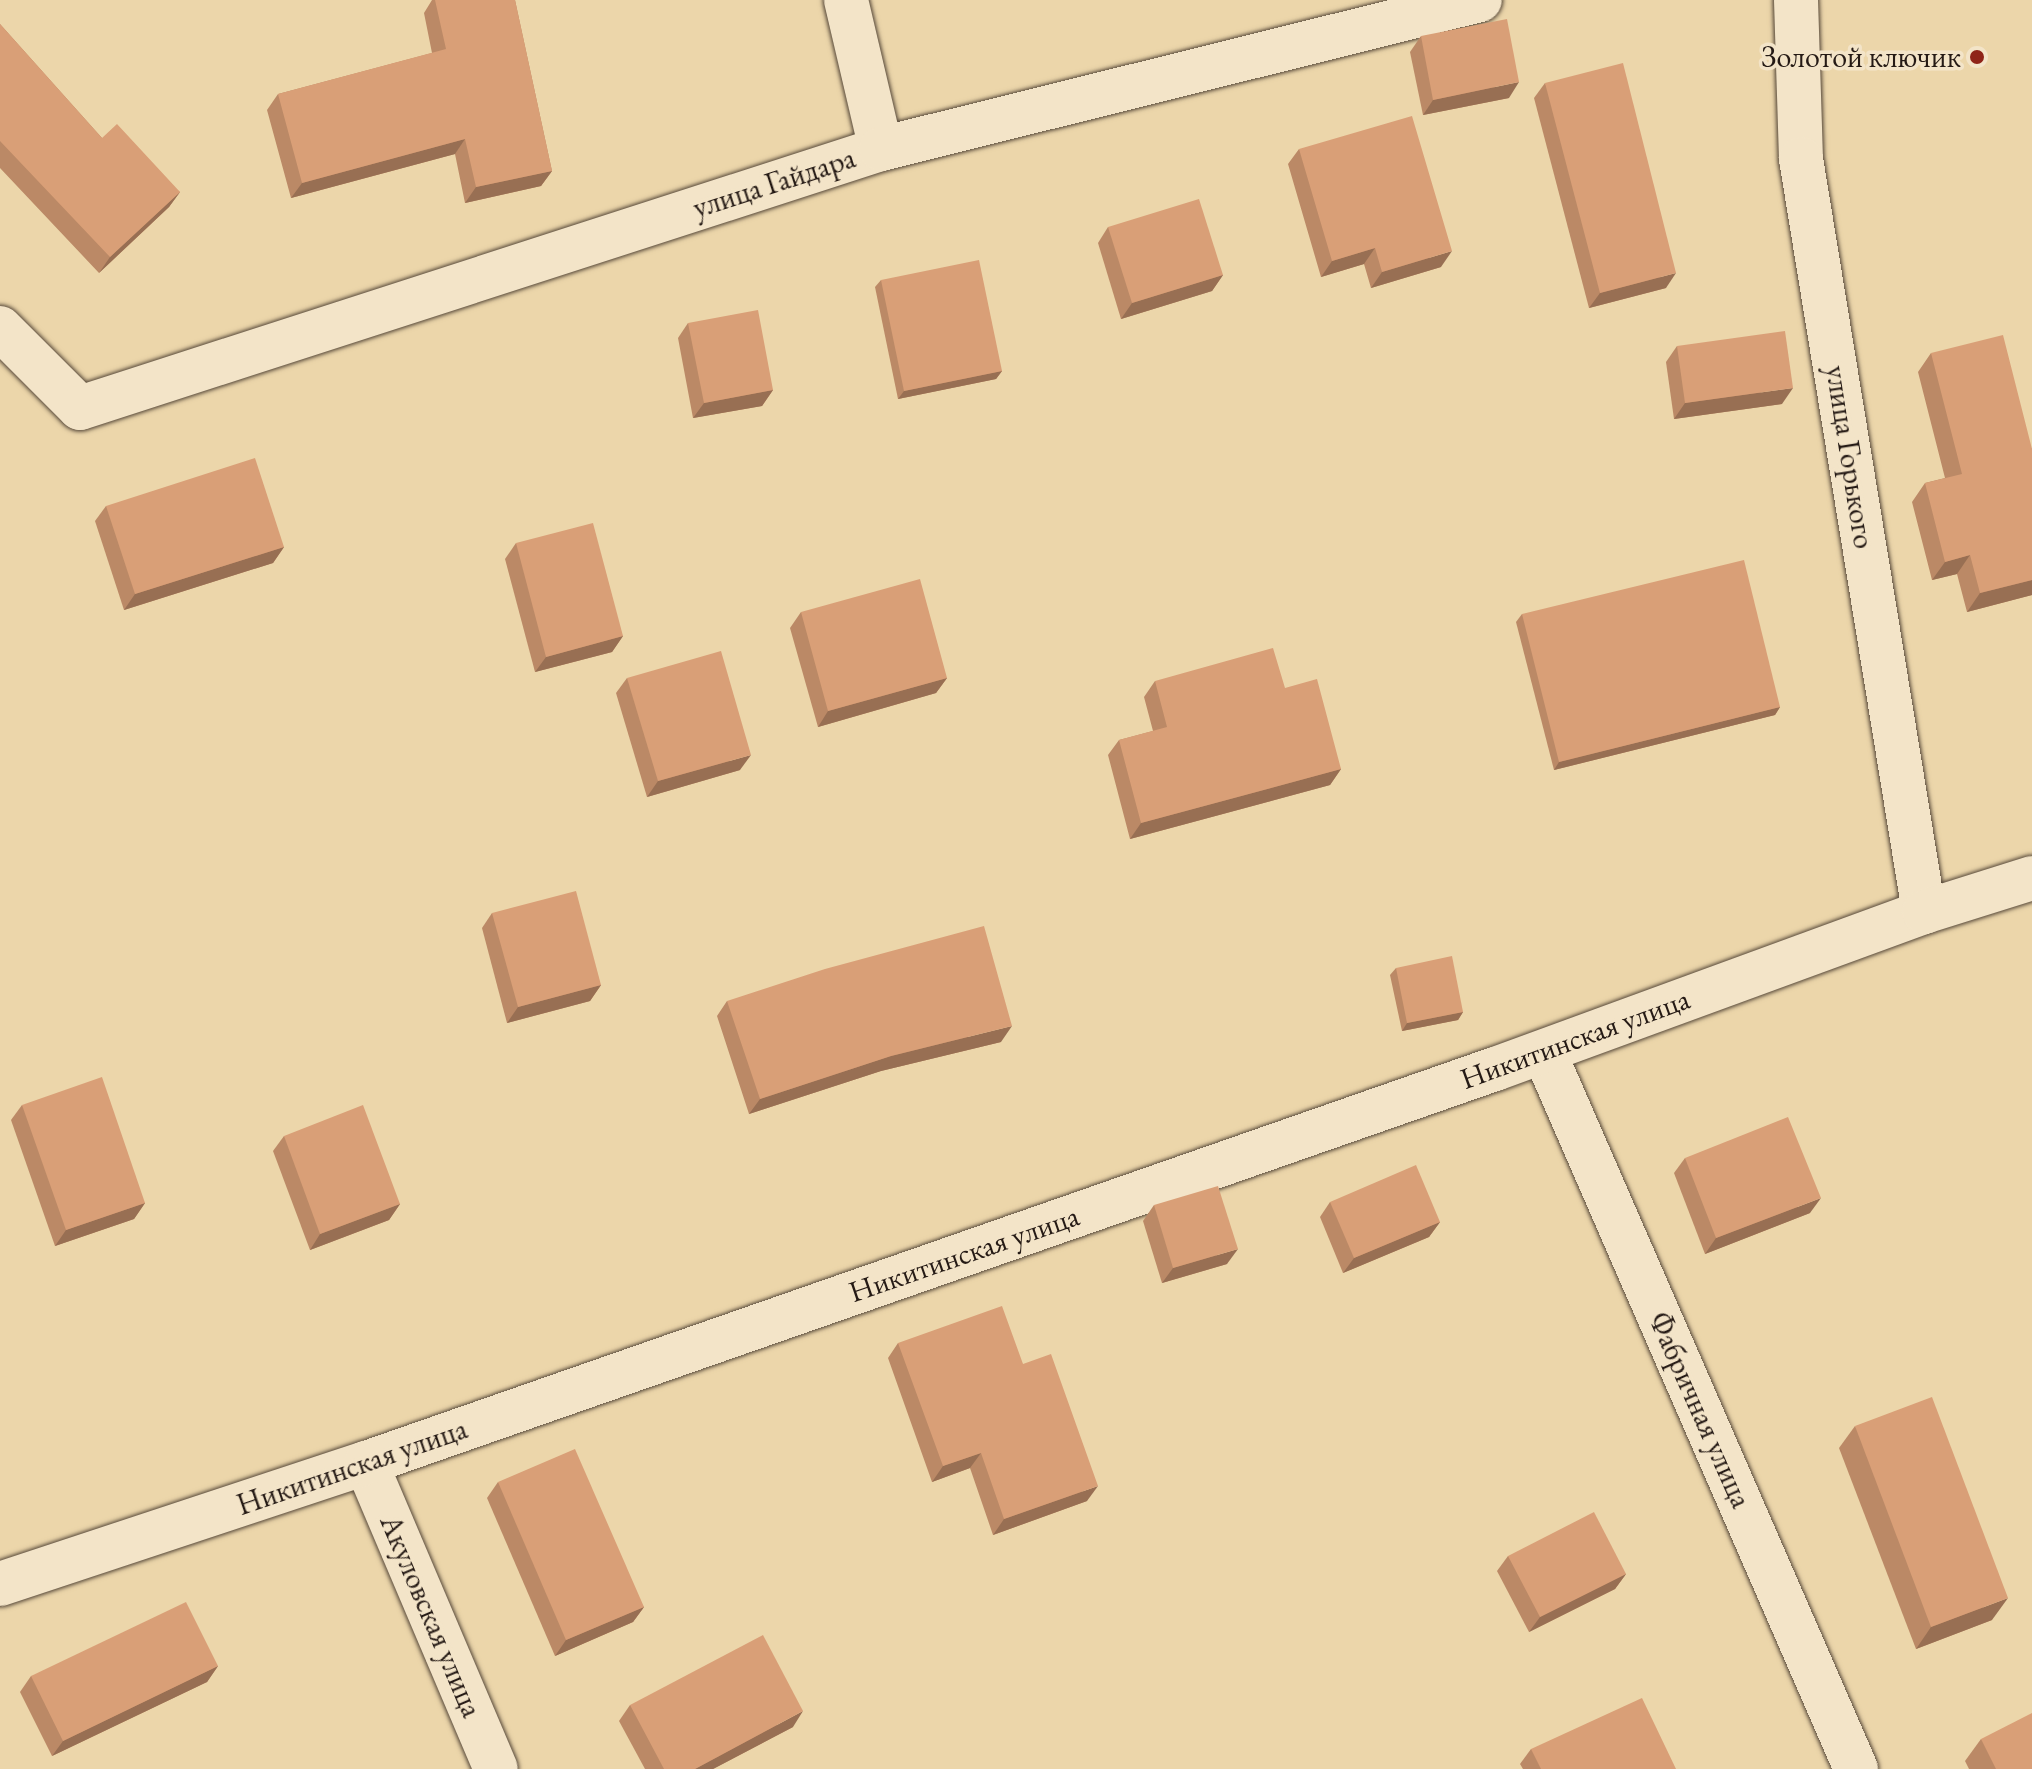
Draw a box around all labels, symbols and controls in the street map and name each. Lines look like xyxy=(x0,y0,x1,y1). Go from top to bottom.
place label: Золотой ключик xyxy=(1761,39,1961,75)
marker: Золотой ключик xyxy=(1968,48,1986,66)
street label: улица Гайдара xyxy=(688,140,860,226)
street label: улица Горького xyxy=(1818,363,1882,551)
street label: Никитинская улица xyxy=(1456,981,1694,1097)
street label: Никитинская улица xyxy=(844,1198,1084,1310)
street label: Фабричная улица xyxy=(1641,1307,1759,1513)
street label: Никитинская улица xyxy=(232,1411,472,1523)
street label: Акуловская улица xyxy=(372,1509,490,1723)

